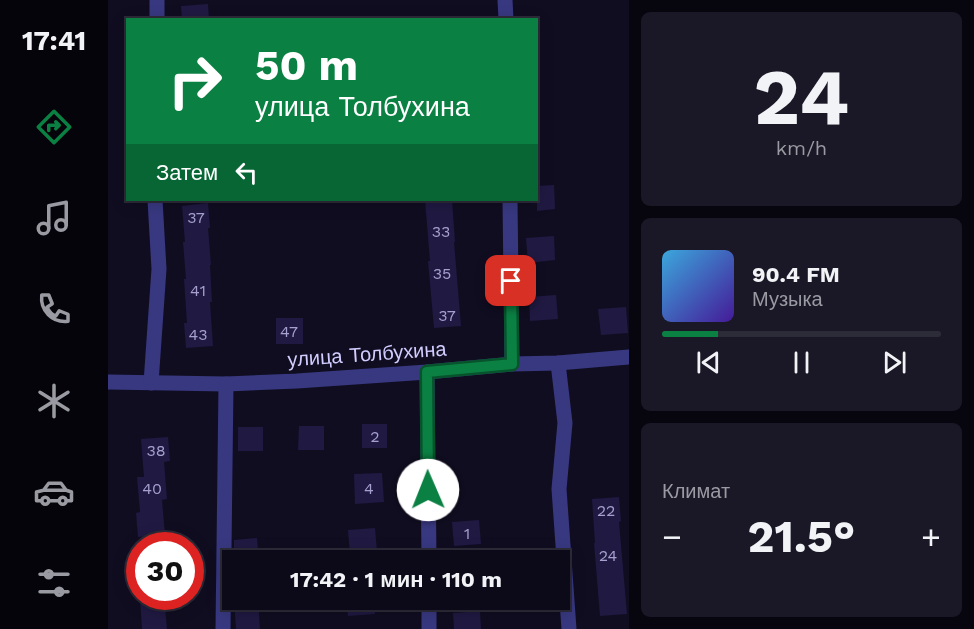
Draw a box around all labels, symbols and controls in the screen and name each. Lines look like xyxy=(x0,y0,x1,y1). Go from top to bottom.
text: 17:41 xyxy=(22,25,86,57)
text: 50 m xyxy=(255,41,358,90)
icon: right xyxy=(156,42,234,120)
text: 24 xyxy=(754,51,849,143)
text: улица Толбухина xyxy=(255,91,470,123)
icon: directions xyxy=(33,106,75,148)
text: km/h xyxy=(776,136,827,160)
icon: left xyxy=(230,156,263,189)
text: Затем xyxy=(156,160,218,185)
icon: music xyxy=(33,197,75,239)
house number: 37 xyxy=(187,208,205,227)
house number: 33 xyxy=(432,222,450,241)
pin xyxy=(485,255,536,306)
text: 90.4 FM xyxy=(752,262,840,287)
house number: 35 xyxy=(433,264,451,283)
icon: arrive xyxy=(494,264,527,297)
house number: 41 xyxy=(190,281,206,300)
text: Музыка xyxy=(752,287,823,311)
icon: phone xyxy=(33,288,75,330)
house number: 37 xyxy=(438,306,456,325)
house number: 47 xyxy=(280,322,298,341)
house number: 43 xyxy=(188,325,208,344)
street label: улица Толбухина xyxy=(287,336,448,372)
icon: previous xyxy=(692,346,725,379)
icon: pause xyxy=(785,346,818,379)
icon: next xyxy=(878,346,911,379)
icon: climate xyxy=(33,380,75,422)
house number: 2 xyxy=(370,427,380,446)
house number: 38 xyxy=(146,441,166,460)
position arrow xyxy=(396,458,460,522)
icon: car xyxy=(33,471,75,513)
house number: 40 xyxy=(142,479,162,498)
house number: 4 xyxy=(364,479,374,498)
text: Климат xyxy=(662,479,730,503)
house number: 22 xyxy=(597,501,615,520)
text: 21.5° xyxy=(748,510,855,563)
text: − xyxy=(662,517,682,556)
text: + xyxy=(921,517,941,556)
house number: 1 xyxy=(464,524,470,543)
speed limit sign: 30 xyxy=(126,532,204,610)
house number: 24 xyxy=(599,546,618,565)
icon: filters xyxy=(33,562,75,604)
text: 17:42 · 1 мин · 110 m xyxy=(290,567,502,592)

